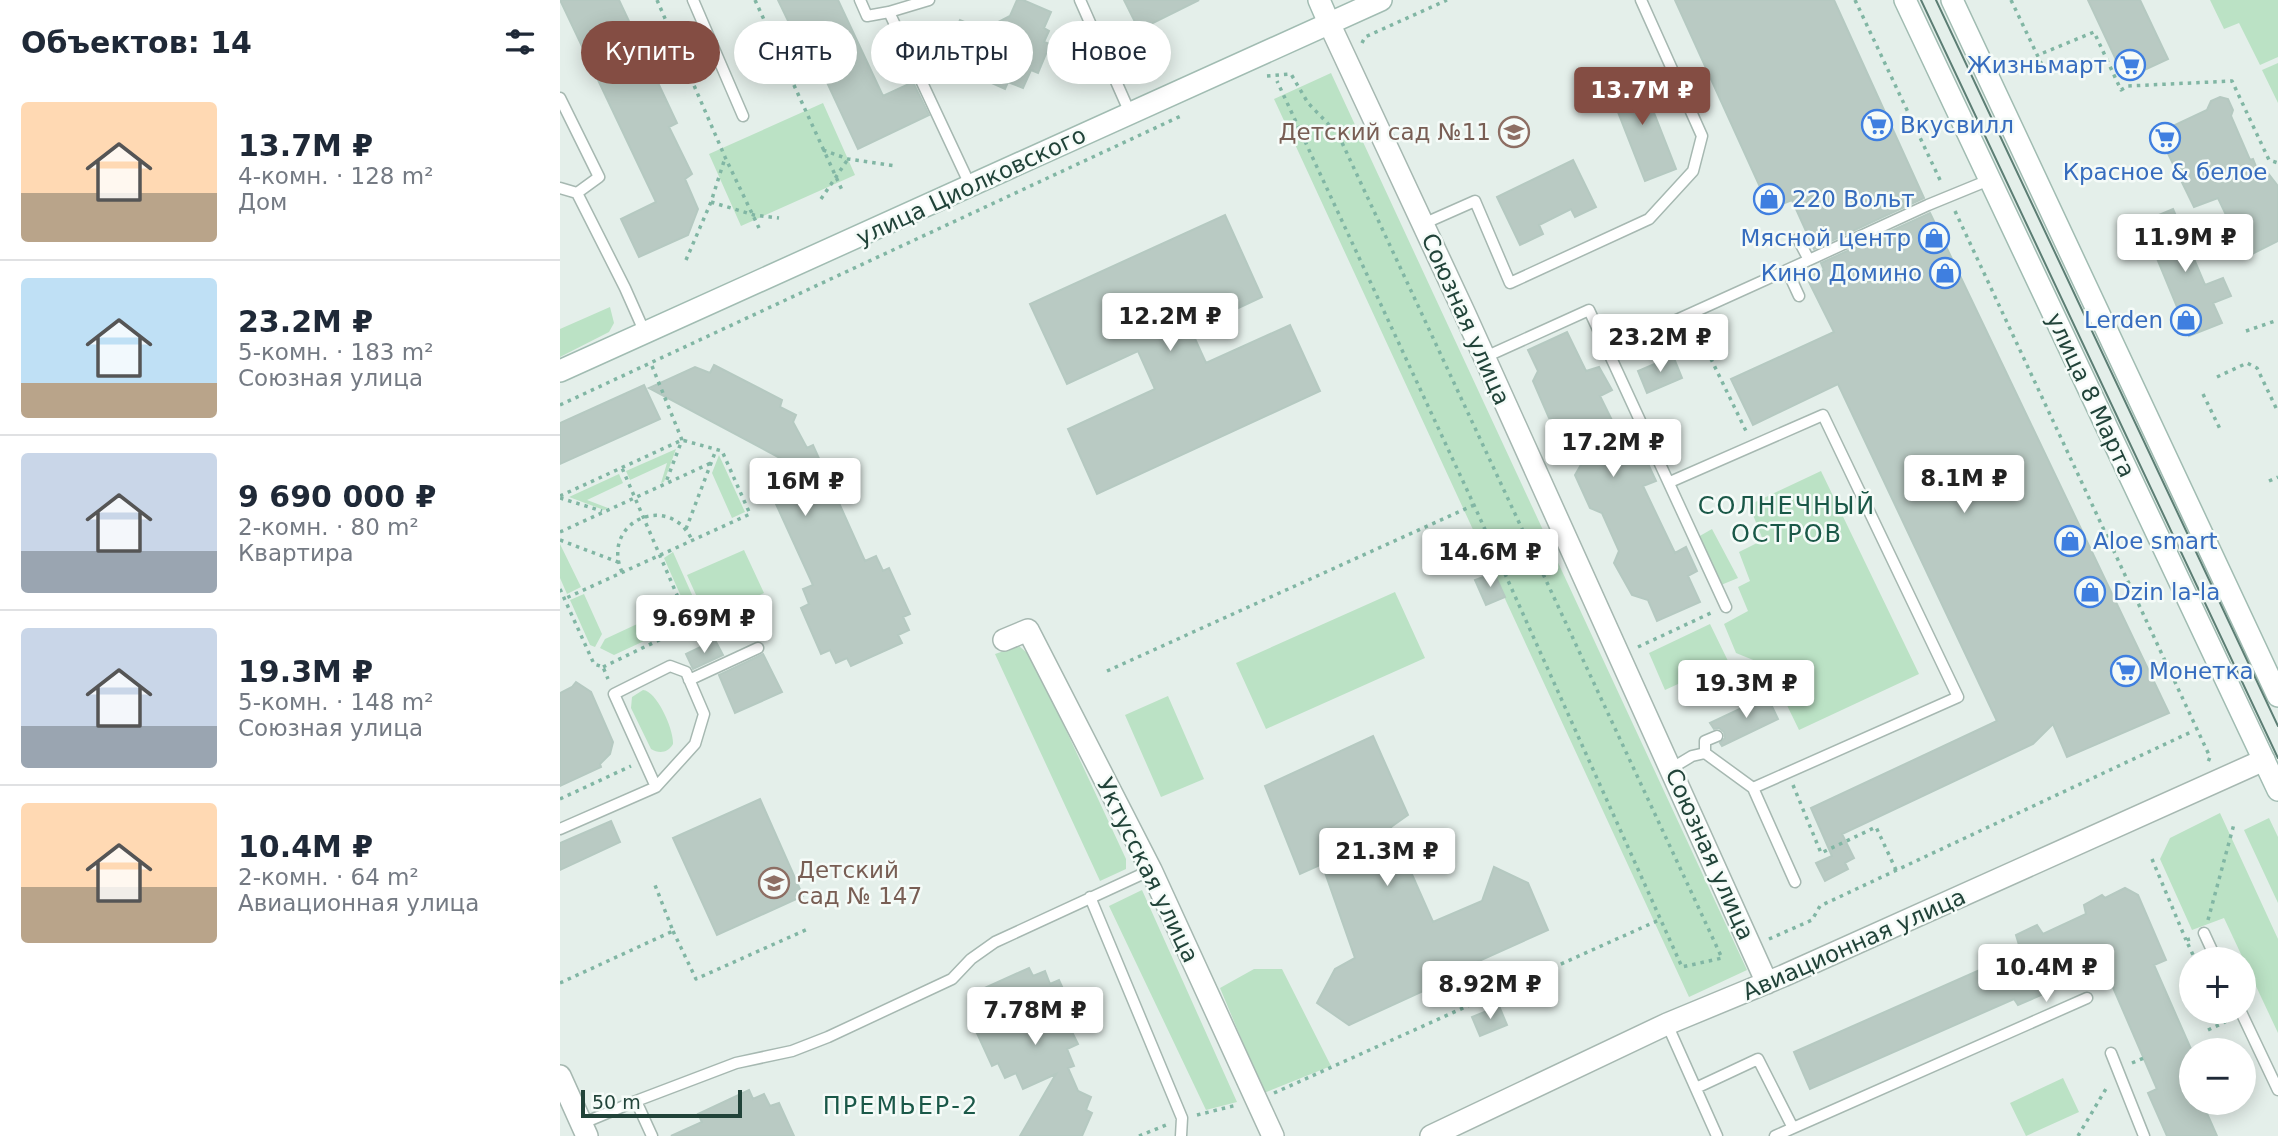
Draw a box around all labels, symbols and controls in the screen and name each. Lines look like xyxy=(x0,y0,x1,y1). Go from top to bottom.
chip: Купить xyxy=(581,21,720,84)
chip: Снять xyxy=(734,21,857,84)
chip: Фильтры xyxy=(871,21,1033,84)
chip: Новое xyxy=(1047,21,1171,84)
icon: filters xyxy=(501,23,539,61)
text: Объектов: 14 xyxy=(21,25,252,60)
supermarket icon: Жизньмарт xyxy=(2113,48,2147,82)
place label: Жизньмарт xyxy=(1967,52,2107,78)
pin: 13.7M ₽ xyxy=(1577,68,1707,127)
text: 13.7M ₽ xyxy=(1590,77,1694,103)
supermarket icon: Вкусвилл xyxy=(1860,108,1894,142)
place label: Вкусвилл xyxy=(1900,112,2014,138)
school or university icon: Детский сад №11 xyxy=(1497,115,1531,149)
place label: Детский сад №11 xyxy=(1279,119,1491,145)
street label: улица Циолковского xyxy=(852,121,1090,251)
supermarket icon: Красное & белое xyxy=(2148,121,2182,155)
text: 13.7M ₽ xyxy=(238,128,373,163)
icon: home xyxy=(77,130,161,214)
place label: Красное & белое xyxy=(2063,159,2267,185)
text: 4-комн. · 128 m² xyxy=(238,163,433,189)
shop icon: 220 Вольт xyxy=(1752,182,1786,216)
place label: 220 Вольт xyxy=(1792,186,1915,212)
text: Дом xyxy=(238,189,287,215)
pin: 11.9M ₽ xyxy=(2120,215,2250,274)
shop icon: Мясной центр xyxy=(1917,221,1951,255)
text: 11.9M ₽ xyxy=(2133,224,2237,250)
place label: Мясной центр xyxy=(1740,225,1911,251)
street label: Союзная улица xyxy=(1416,229,1516,409)
shop icon: Кино Домино xyxy=(1928,256,1962,290)
place label: Кино Домино xyxy=(1761,260,1922,286)
pin: 12.2M ₽ xyxy=(1105,294,1235,353)
text: 12.2M ₽ xyxy=(1118,303,1222,329)
shop icon: Lerden xyxy=(2169,303,2203,337)
text: 23.2M ₽ xyxy=(238,304,373,339)
icon: home xyxy=(77,306,161,390)
place label: Lerden xyxy=(2084,307,2163,333)
street label: улица 8 Марта xyxy=(2042,309,2140,481)
pin: 23.2M ₽ xyxy=(1595,314,1725,374)
text: 23.2M ₽ xyxy=(1608,324,1712,350)
text: 5-комн. · 183 m² xyxy=(238,339,433,365)
text: Союзная улица xyxy=(238,365,423,391)
pin: 17.2M ₽ xyxy=(1548,420,1678,479)
text: 17.2M ₽ xyxy=(1561,429,1665,455)
pin: 8.1M ₽ xyxy=(1907,456,2021,515)
pin: 16M ₽ xyxy=(756,458,854,518)
text: 8.1M ₽ xyxy=(1920,465,2008,491)
text: 16M ₽ xyxy=(766,468,844,494)
text: 9 690 000 ₽ xyxy=(238,479,436,514)
icon: home xyxy=(77,481,161,565)
district label: СОЛНЕЧНЫЙ ОСТРОВ xyxy=(1698,491,1876,548)
text: 2-комн. · 80 m² xyxy=(238,514,419,540)
shop icon: Aloe smart xyxy=(2053,524,2087,558)
place label: Aloe smart xyxy=(2093,528,2218,554)
pin: 14.6M ₽ xyxy=(1425,530,1555,589)
text: 14.6M ₽ xyxy=(1438,539,1542,565)
text: Квартира xyxy=(238,540,354,566)
shop icon: Dzin la-la xyxy=(2073,575,2107,609)
place label: Dzin la-la xyxy=(2113,579,2220,605)
pin: 9.69M ₽ xyxy=(639,596,769,655)
text: 9.69M ₽ xyxy=(652,605,756,631)
text: 19.3M ₽ xyxy=(238,654,373,689)
supermarket icon: Монетка xyxy=(2109,654,2143,688)
icon: home xyxy=(77,656,161,740)
place label: Монетка xyxy=(2149,658,2254,684)
pin: 19.3M ₽ xyxy=(1681,660,1811,720)
text: 19.3M ₽ xyxy=(1694,670,1798,696)
text: 5-комн. · 148 m² xyxy=(238,689,433,715)
text: Союзная улица xyxy=(238,715,423,741)
street label: Союзная улица xyxy=(1660,764,1760,944)
street label: Уктусская улица xyxy=(1092,773,1204,967)
pin: 21.3M ₽ xyxy=(1322,828,1452,888)
text: 10.4M ₽ xyxy=(238,829,373,864)
icon: home xyxy=(77,831,161,915)
text: 21.3M ₽ xyxy=(1335,838,1439,864)
place label: Детский сад № 147 xyxy=(797,857,922,909)
text: 2-комн. · 64 m² xyxy=(238,864,419,890)
school or university icon: Детский сад № 147 xyxy=(757,866,791,900)
street label: Авиационная улица xyxy=(1738,883,1970,1005)
text: Авиационная улица xyxy=(238,890,479,916)
pin: 10.4M ₽ xyxy=(1981,944,2111,1004)
map controls xyxy=(2179,947,2256,1115)
button: + xyxy=(2179,947,2256,1024)
text: 10.4M ₽ xyxy=(1994,954,2098,980)
pin: 8.92M ₽ xyxy=(1425,962,1555,1021)
text: 8.92M ₽ xyxy=(1438,971,1542,997)
pin: 7.78M ₽ xyxy=(970,988,1100,1047)
text: 7.78M ₽ xyxy=(983,997,1087,1023)
button: − xyxy=(2179,1038,2256,1115)
scale bar xyxy=(581,1087,742,1119)
text: 50 m xyxy=(592,1091,641,1113)
district label: ПРЕМЬЕР-2 xyxy=(823,1092,979,1120)

